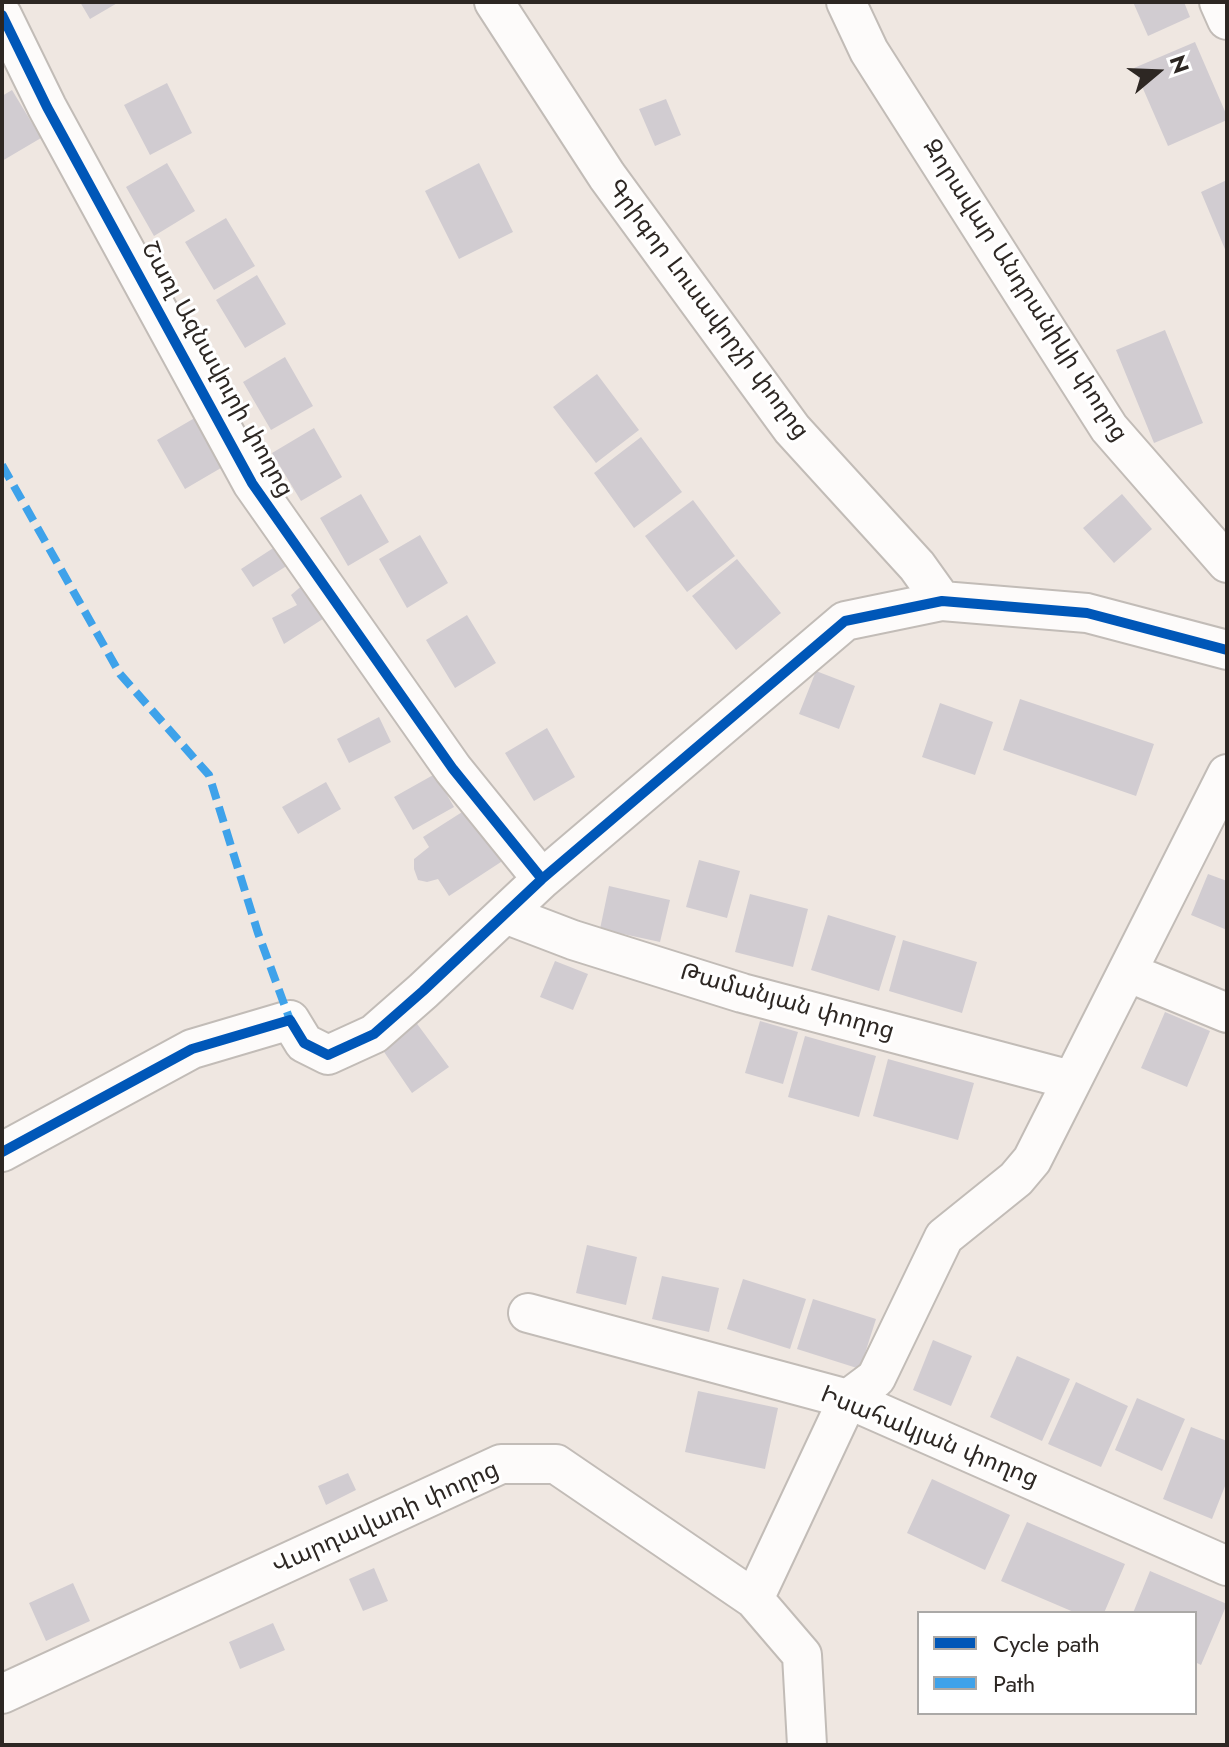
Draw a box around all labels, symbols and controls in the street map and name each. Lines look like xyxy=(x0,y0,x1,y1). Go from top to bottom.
north arrow xyxy=(1117,32,1197,112)
text: N xyxy=(1162,51,1198,78)
street label: Զորավար Անդրանիկի փողոց xyxy=(915,134,1133,448)
street label: Գրիգոր Լուսավորչի փողոց xyxy=(600,175,814,445)
street label: Շառլ Ազնավուրի փողոց xyxy=(134,237,298,503)
street label: Թամանյան փողոց xyxy=(677,959,897,1047)
street label: Իսահակյան փողոց xyxy=(816,1381,1042,1495)
street label: Վարդավառի փողոց xyxy=(268,1456,504,1582)
legend xyxy=(917,1611,1197,1715)
text: Cycle path xyxy=(993,1626,1100,1661)
text: Path xyxy=(993,1666,1035,1701)

